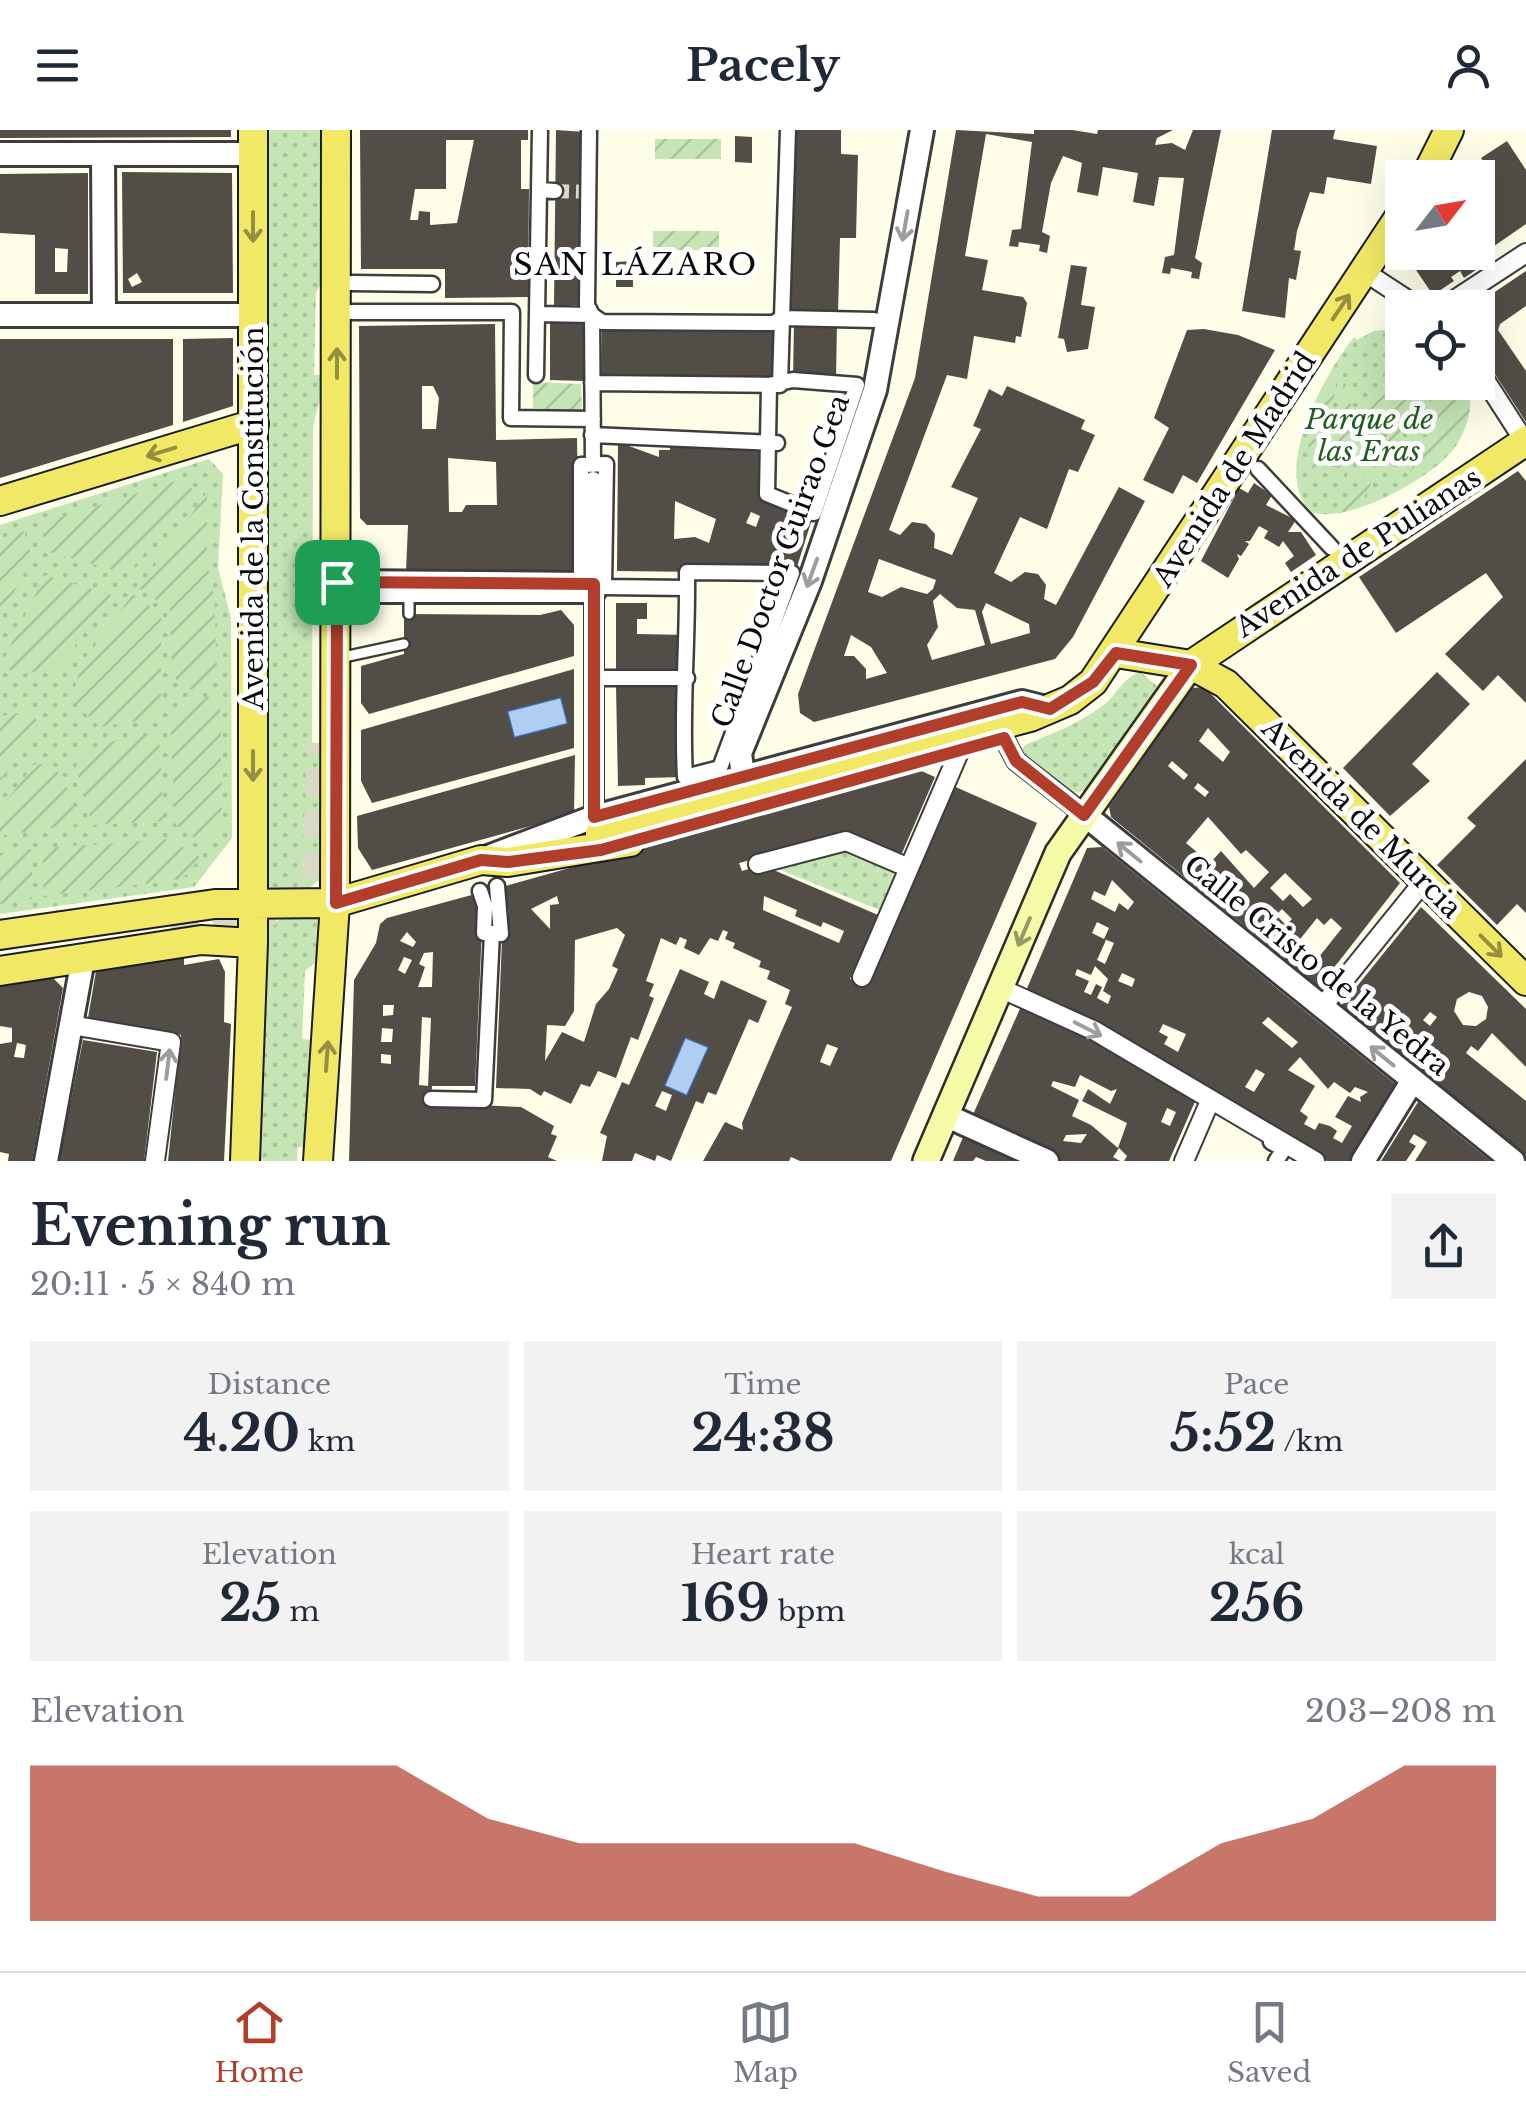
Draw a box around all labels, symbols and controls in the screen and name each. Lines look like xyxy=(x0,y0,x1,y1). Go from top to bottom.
text: Pacely xyxy=(686,37,840,93)
icon: menu xyxy=(30,38,85,93)
icon: person xyxy=(1441,38,1496,93)
north arrow xyxy=(1385,160,1495,270)
map controls xyxy=(1385,160,1495,400)
one-way arrow xyxy=(895,209,914,242)
one-way arrow xyxy=(244,210,262,243)
district label: SAN LÁZARO xyxy=(513,246,759,283)
button: locate xyxy=(1385,290,1495,400)
one-way arrow xyxy=(1330,294,1351,322)
street label: Avenida de la Constitución xyxy=(236,326,271,711)
street label: Avenida de Madrid xyxy=(1145,345,1324,594)
one-way arrow xyxy=(328,348,346,380)
street label: Calle Doctor Guirao Gea xyxy=(704,389,857,732)
park label: Parque de las Eras xyxy=(1304,402,1433,469)
one-way arrow xyxy=(145,444,177,462)
street label: Avenida de Pulianas xyxy=(1228,460,1488,646)
pin xyxy=(295,540,380,625)
icon: arrive xyxy=(310,555,365,610)
one-way arrow xyxy=(802,556,820,588)
street label: Avenida de Murcia xyxy=(1254,710,1469,926)
one-way arrow xyxy=(244,750,262,782)
one-way arrow xyxy=(1117,841,1143,863)
street label: Calle Cristo de la Yedra xyxy=(1177,848,1457,1083)
one-way arrow xyxy=(1014,916,1032,947)
one-way arrow xyxy=(1479,933,1503,957)
one-way arrow xyxy=(1073,1020,1103,1039)
one-way arrow xyxy=(318,1041,337,1073)
one-way arrow xyxy=(1370,1045,1396,1067)
one-way arrow xyxy=(159,1049,177,1081)
text: Evening run xyxy=(30,1192,390,1260)
button: share xyxy=(1391,1194,1496,1299)
text: 20:11 · 5 × 840 m xyxy=(30,1264,295,1304)
text: Distance xyxy=(208,1367,331,1402)
text: Time xyxy=(724,1367,802,1402)
text: Pace xyxy=(1224,1367,1289,1402)
text: 4.20 xyxy=(183,1402,300,1465)
text: 24:38 xyxy=(691,1402,835,1465)
text: 5:52 xyxy=(1170,1402,1276,1465)
text: km xyxy=(300,1424,355,1459)
text: /km xyxy=(1276,1424,1343,1459)
text: Elevation xyxy=(202,1537,337,1572)
text: Heart rate xyxy=(691,1537,835,1572)
text: kcal xyxy=(1229,1537,1285,1572)
text: 25 xyxy=(219,1572,281,1635)
text: 169 xyxy=(681,1572,770,1635)
text: 256 xyxy=(1209,1572,1305,1635)
text: m xyxy=(281,1594,320,1629)
text: bpm xyxy=(770,1594,845,1629)
text: Elevation xyxy=(30,1691,184,1731)
text: 203–208 m xyxy=(1305,1691,1496,1731)
tab: Home xyxy=(214,1995,304,2090)
tab: Map xyxy=(733,1995,798,2090)
tab: Saved xyxy=(1227,1995,1311,2090)

